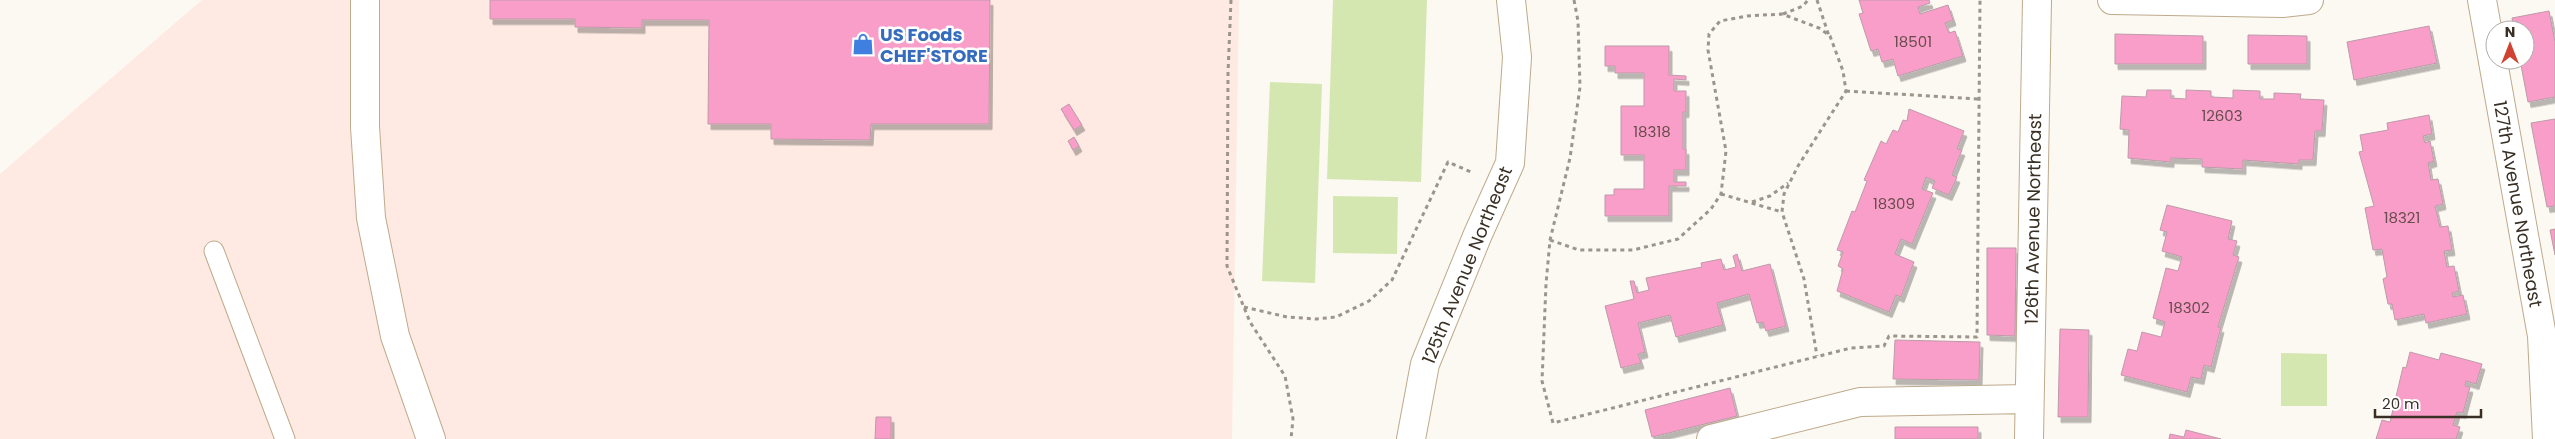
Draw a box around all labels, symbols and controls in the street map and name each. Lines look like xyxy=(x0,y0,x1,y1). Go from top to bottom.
north arrow xyxy=(2485,20,2535,70)
place label: US Foods CHEF'STORE xyxy=(880,22,988,68)
text: N xyxy=(2505,22,2515,42)
shop icon: US Foods CHEF'STORE xyxy=(850,31,876,57)
house number: 18501 xyxy=(1894,31,1932,52)
street label: 127th Avenue Northeast xyxy=(2488,99,2548,309)
house number: 12603 xyxy=(2201,105,2243,126)
street label: 126th Avenue Northeast xyxy=(2019,113,2047,325)
house number: 18318 xyxy=(1633,121,1671,142)
street label: 125th Avenue Northeast xyxy=(1416,163,1518,367)
house number: 18309 xyxy=(1873,193,1915,214)
house number: 18321 xyxy=(2384,207,2420,228)
house number: 18302 xyxy=(2168,297,2210,318)
scale bar xyxy=(2375,386,2481,418)
text: 20 m xyxy=(2382,393,2420,414)

